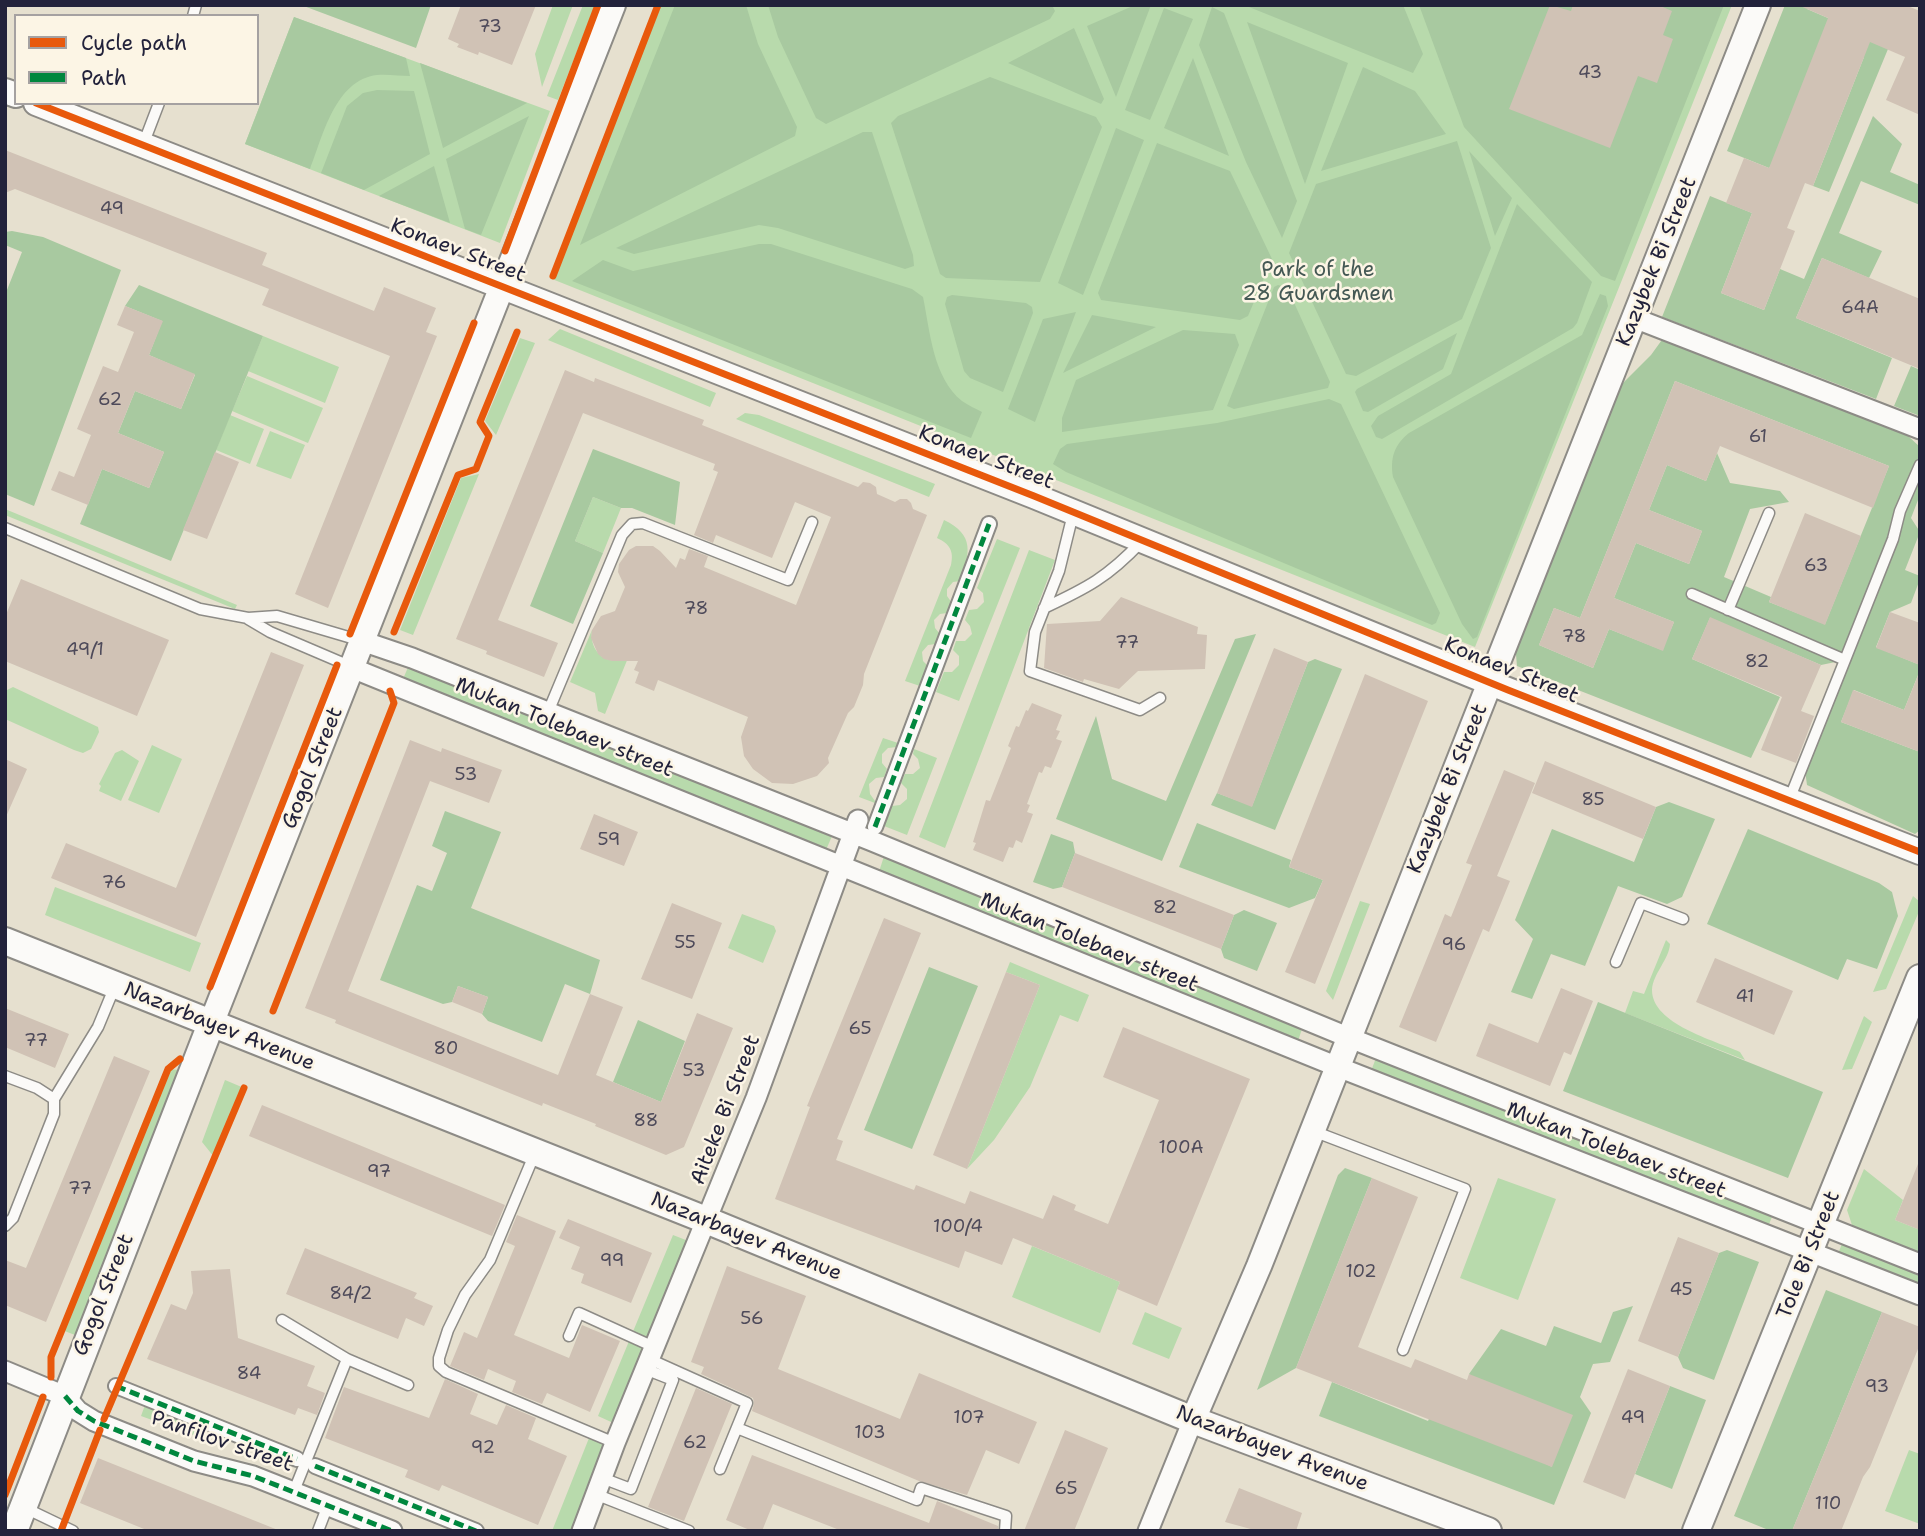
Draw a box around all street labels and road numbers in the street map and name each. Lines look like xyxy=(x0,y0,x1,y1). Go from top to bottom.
street label: Kazybek Bi Street xyxy=(1611,174,1703,350)
street label: Konaev Street xyxy=(387,214,529,288)
street label: Konaev Street xyxy=(915,421,1057,495)
street label: Konaev Street xyxy=(1440,633,1582,709)
street label: Mukan Tolebaev street xyxy=(451,673,677,783)
street label: Kazybek Bi Street xyxy=(1402,701,1494,877)
street label: Gogol Street xyxy=(277,703,349,833)
street label: Mukan Tolebaev street xyxy=(976,888,1202,998)
street label: Nazarbayev Avenue xyxy=(120,977,318,1077)
street label: Aiteke Bi Street xyxy=(686,1031,766,1189)
street label: Mukan Tolebaev street xyxy=(1503,1097,1729,1205)
street label: Nazarbayev Avenue xyxy=(647,1187,845,1287)
street label: Tole Bi Street xyxy=(1772,1187,1846,1323)
street label: Gogol Street xyxy=(68,1230,140,1360)
street label: Nazarbayev Avenue xyxy=(1172,1401,1372,1497)
street label: Panfilov street xyxy=(148,1406,296,1478)

